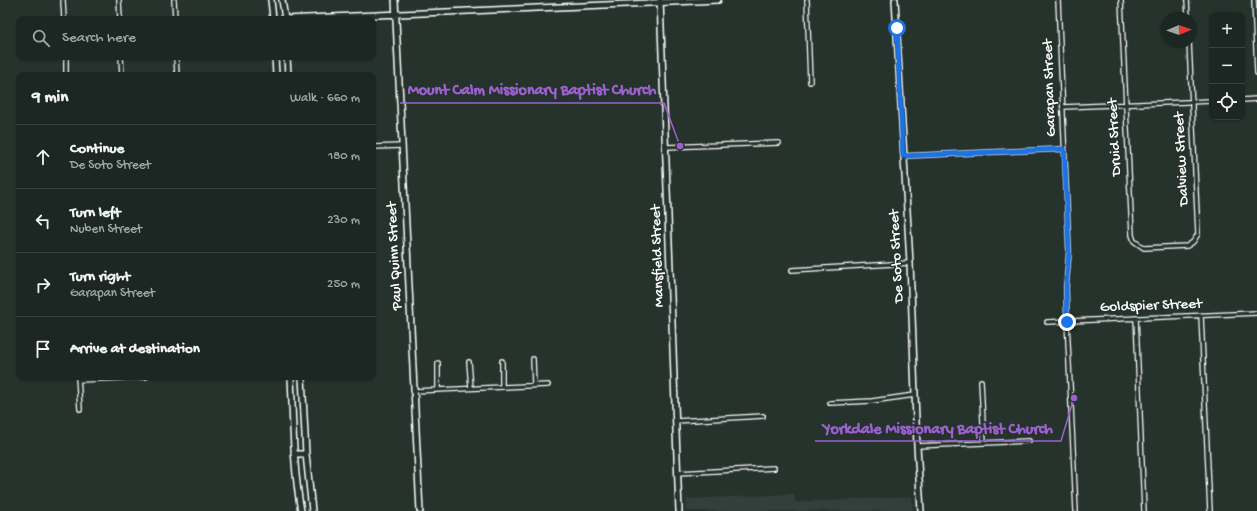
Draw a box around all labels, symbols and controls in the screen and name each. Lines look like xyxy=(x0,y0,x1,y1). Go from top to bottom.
north arrow xyxy=(1161,12,1197,48)
map controls xyxy=(1209,12,1245,120)
button: + xyxy=(1209,12,1245,48)
search box xyxy=(16,16,376,60)
route start xyxy=(888,19,906,37)
icon: search xyxy=(30,27,52,49)
text: Search here xyxy=(62,29,136,47)
street label: Garapan Street xyxy=(1039,37,1061,137)
button: − xyxy=(1209,48,1245,84)
callout: Mount Calm Missionary Baptist Church xyxy=(400,75,664,103)
text: Mount Calm Missionary Baptist Church xyxy=(408,82,657,101)
button: locate xyxy=(1209,84,1245,120)
text: 9 min xyxy=(32,88,68,108)
text: Walk · 660 m xyxy=(290,91,360,106)
street label: Druid Street xyxy=(1104,96,1126,177)
street label: Dalview Street xyxy=(1170,110,1194,208)
text: Continue xyxy=(70,140,124,158)
icon: ahead xyxy=(32,146,54,168)
text: 180 m xyxy=(328,149,360,164)
text: De Soto Street xyxy=(70,158,151,173)
street label: Paul Quinn Street xyxy=(383,199,407,312)
street label: Mansfield Street xyxy=(647,203,669,308)
text: Turn left xyxy=(70,204,121,222)
street label: De Soto Street xyxy=(885,207,908,304)
icon: left xyxy=(32,210,54,232)
text: 230 m xyxy=(327,213,360,228)
text: Nuben Street xyxy=(70,222,142,237)
text: Turn right xyxy=(70,268,130,286)
icon: right xyxy=(32,274,54,296)
text: 250 m xyxy=(327,277,360,292)
text: Garapan Street xyxy=(70,286,155,301)
street label: Goldspier Street xyxy=(1100,295,1204,317)
route end xyxy=(1058,313,1076,331)
icon: arrive xyxy=(32,338,54,360)
text: Arrive at destination xyxy=(70,340,200,358)
callout: Yorkdale Missionary Baptist Church xyxy=(815,413,1061,441)
text: Yorkdale Missionary Baptist Church xyxy=(821,421,1053,440)

